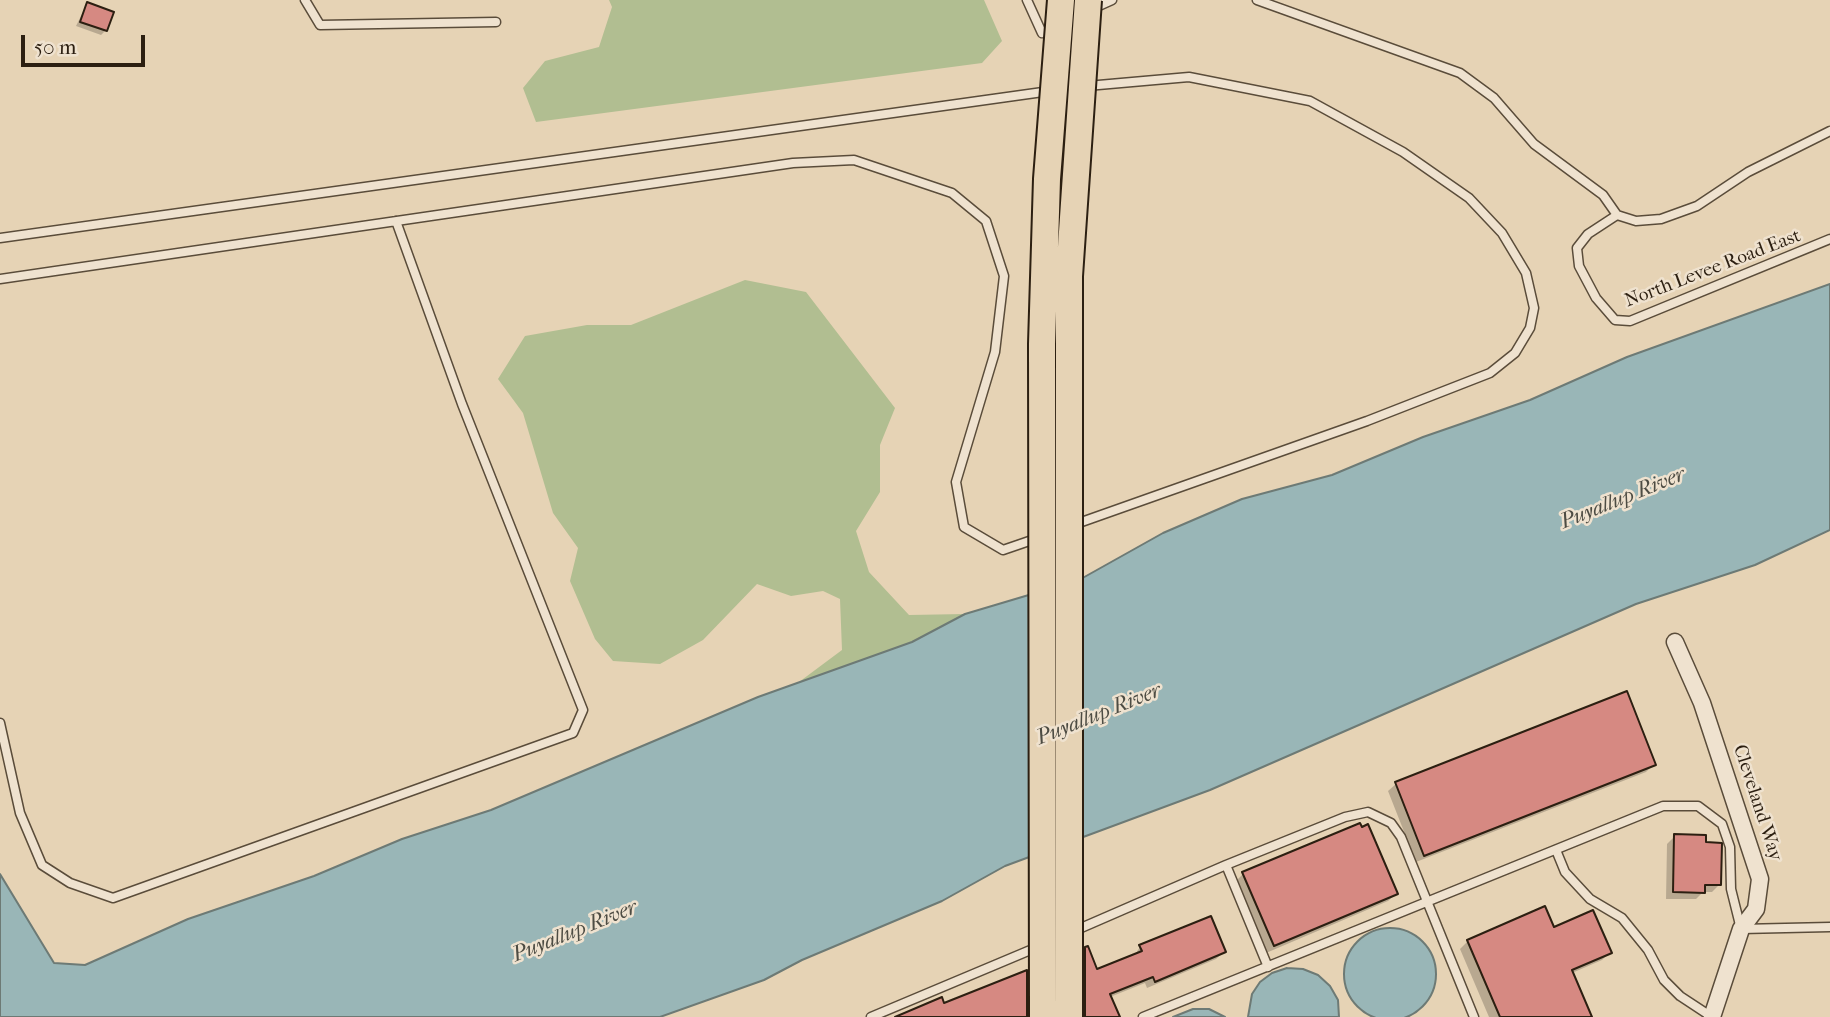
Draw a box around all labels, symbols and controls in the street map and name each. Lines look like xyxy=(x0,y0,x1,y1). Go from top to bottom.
scale bar xyxy=(24,21,149,65)
text: 50 m xyxy=(34,35,77,59)
street label: North Levee Road East xyxy=(1622,225,1804,313)
water label: Puyallup River xyxy=(1557,463,1689,535)
water label: Puyallup River xyxy=(1033,679,1165,751)
street label: Cleveland Way xyxy=(1727,742,1787,864)
water label: Puyallup River xyxy=(509,896,641,968)

